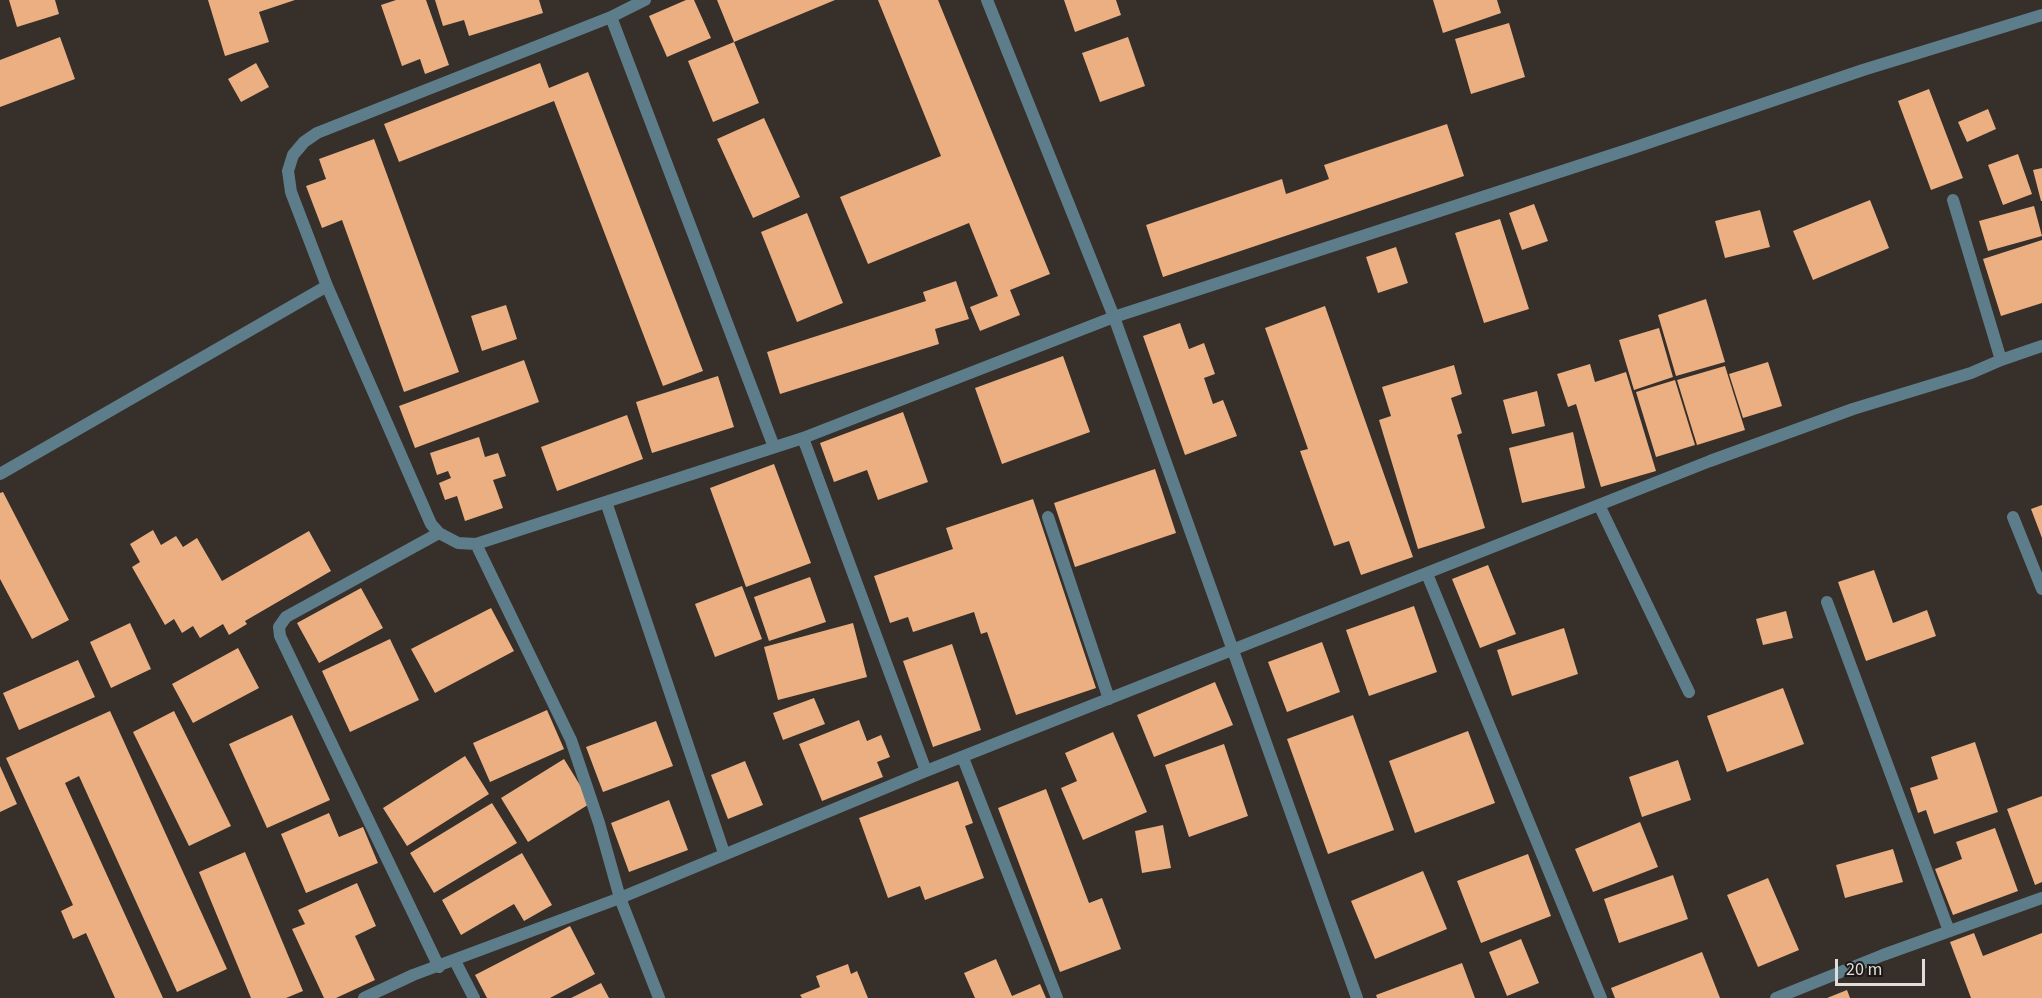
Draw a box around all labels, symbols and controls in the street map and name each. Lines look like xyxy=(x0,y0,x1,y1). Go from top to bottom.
scale bar xyxy=(1838,947,1928,985)
text: 20 m xyxy=(1846,957,1882,982)

